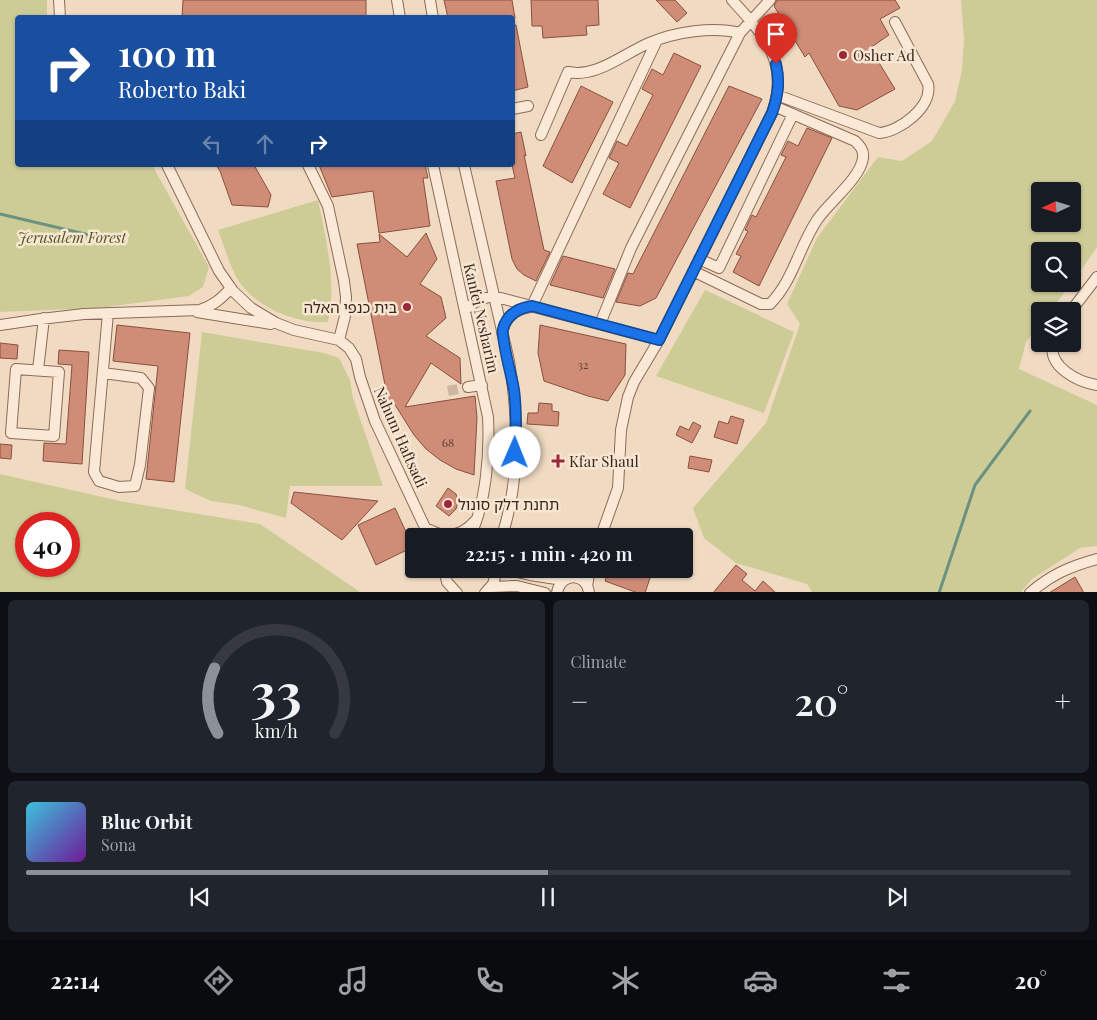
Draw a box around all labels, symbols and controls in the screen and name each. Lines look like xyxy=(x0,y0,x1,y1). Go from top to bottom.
pin xyxy=(755,13,797,64)
icon: arrive xyxy=(762,20,790,48)
text: 100 m xyxy=(118,29,216,76)
icon: right xyxy=(35,35,100,100)
place label: Osher Ad xyxy=(853,45,915,65)
marker: Osher Ad xyxy=(837,49,849,61)
text: Roberto Baki xyxy=(118,74,246,104)
icon: left xyxy=(198,130,226,158)
icon: ahead xyxy=(251,130,279,158)
icon: right xyxy=(304,130,332,158)
north arrow xyxy=(1031,182,1081,232)
map controls xyxy=(1031,182,1081,352)
park label: Jerusalem Forest xyxy=(18,227,127,247)
button: search xyxy=(1031,242,1081,292)
street label: Kanfei Nesharim xyxy=(460,261,504,375)
place label: בית כנפי האלה xyxy=(304,297,397,317)
marker: בית כנפי האלה xyxy=(401,301,413,313)
button: layers xyxy=(1031,302,1081,352)
house number: 32 xyxy=(577,356,589,372)
street label: Nahum Haftsadi xyxy=(370,383,432,491)
position arrow xyxy=(488,426,540,478)
house number: 68 xyxy=(442,434,454,450)
place label: Kfar Shaul xyxy=(569,451,639,471)
marker: Kfar Shaul xyxy=(551,454,565,468)
place label: תחנת דלק סונול xyxy=(458,494,559,514)
marker: תחנת דלק סונול xyxy=(442,498,454,510)
speed limit sign: 40 xyxy=(15,512,80,577)
text: 22:15 · 1 min · 420 m xyxy=(465,540,633,566)
text: Climate xyxy=(571,651,627,672)
text: 33 xyxy=(251,656,302,725)
text: 20° xyxy=(795,675,849,726)
text: − xyxy=(571,682,589,719)
text: + xyxy=(1055,682,1071,719)
text: km/h xyxy=(255,719,298,742)
text: Blue Orbit xyxy=(101,808,192,834)
text: Sona xyxy=(101,834,136,855)
icon: previous xyxy=(186,883,214,911)
icon: pause xyxy=(534,883,562,911)
icon: next xyxy=(883,883,911,911)
icon: directions xyxy=(201,963,236,998)
icon: music xyxy=(336,963,371,998)
icon: phone xyxy=(472,963,507,998)
icon: climate xyxy=(608,963,643,998)
icon: car xyxy=(743,963,778,998)
icon: filters xyxy=(879,963,914,998)
text: 22:14 xyxy=(50,965,100,995)
text: 20° xyxy=(1015,965,1047,995)

